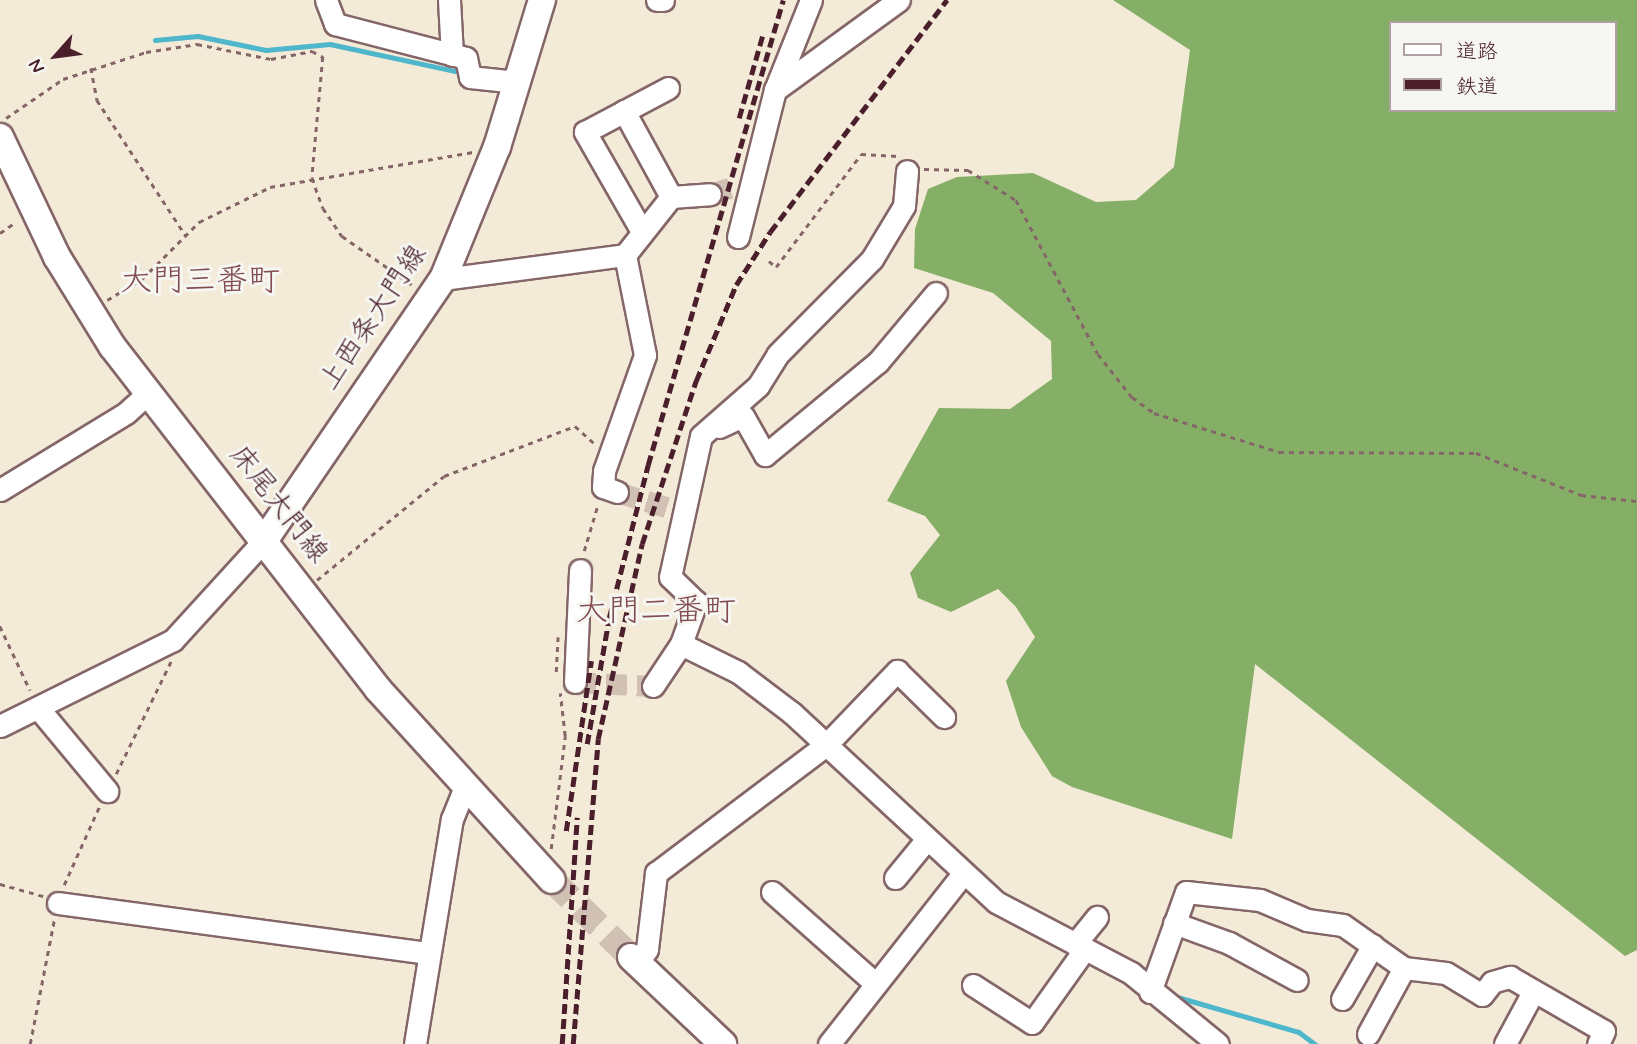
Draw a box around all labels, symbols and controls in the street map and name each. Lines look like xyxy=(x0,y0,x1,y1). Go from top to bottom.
north arrow xyxy=(21,21,91,91)
legend xyxy=(1388,21,1616,112)
text: 道路 xyxy=(1456,38,1498,66)
text: N xyxy=(23,55,51,78)
text: 鉄道 xyxy=(1456,73,1498,101)
street label: 上西条大門線 xyxy=(313,239,435,397)
district label: 大門三番町 xyxy=(120,262,280,300)
street label: 床尾大門線 xyxy=(222,439,334,571)
district label: 大門二番町 xyxy=(576,592,736,630)

